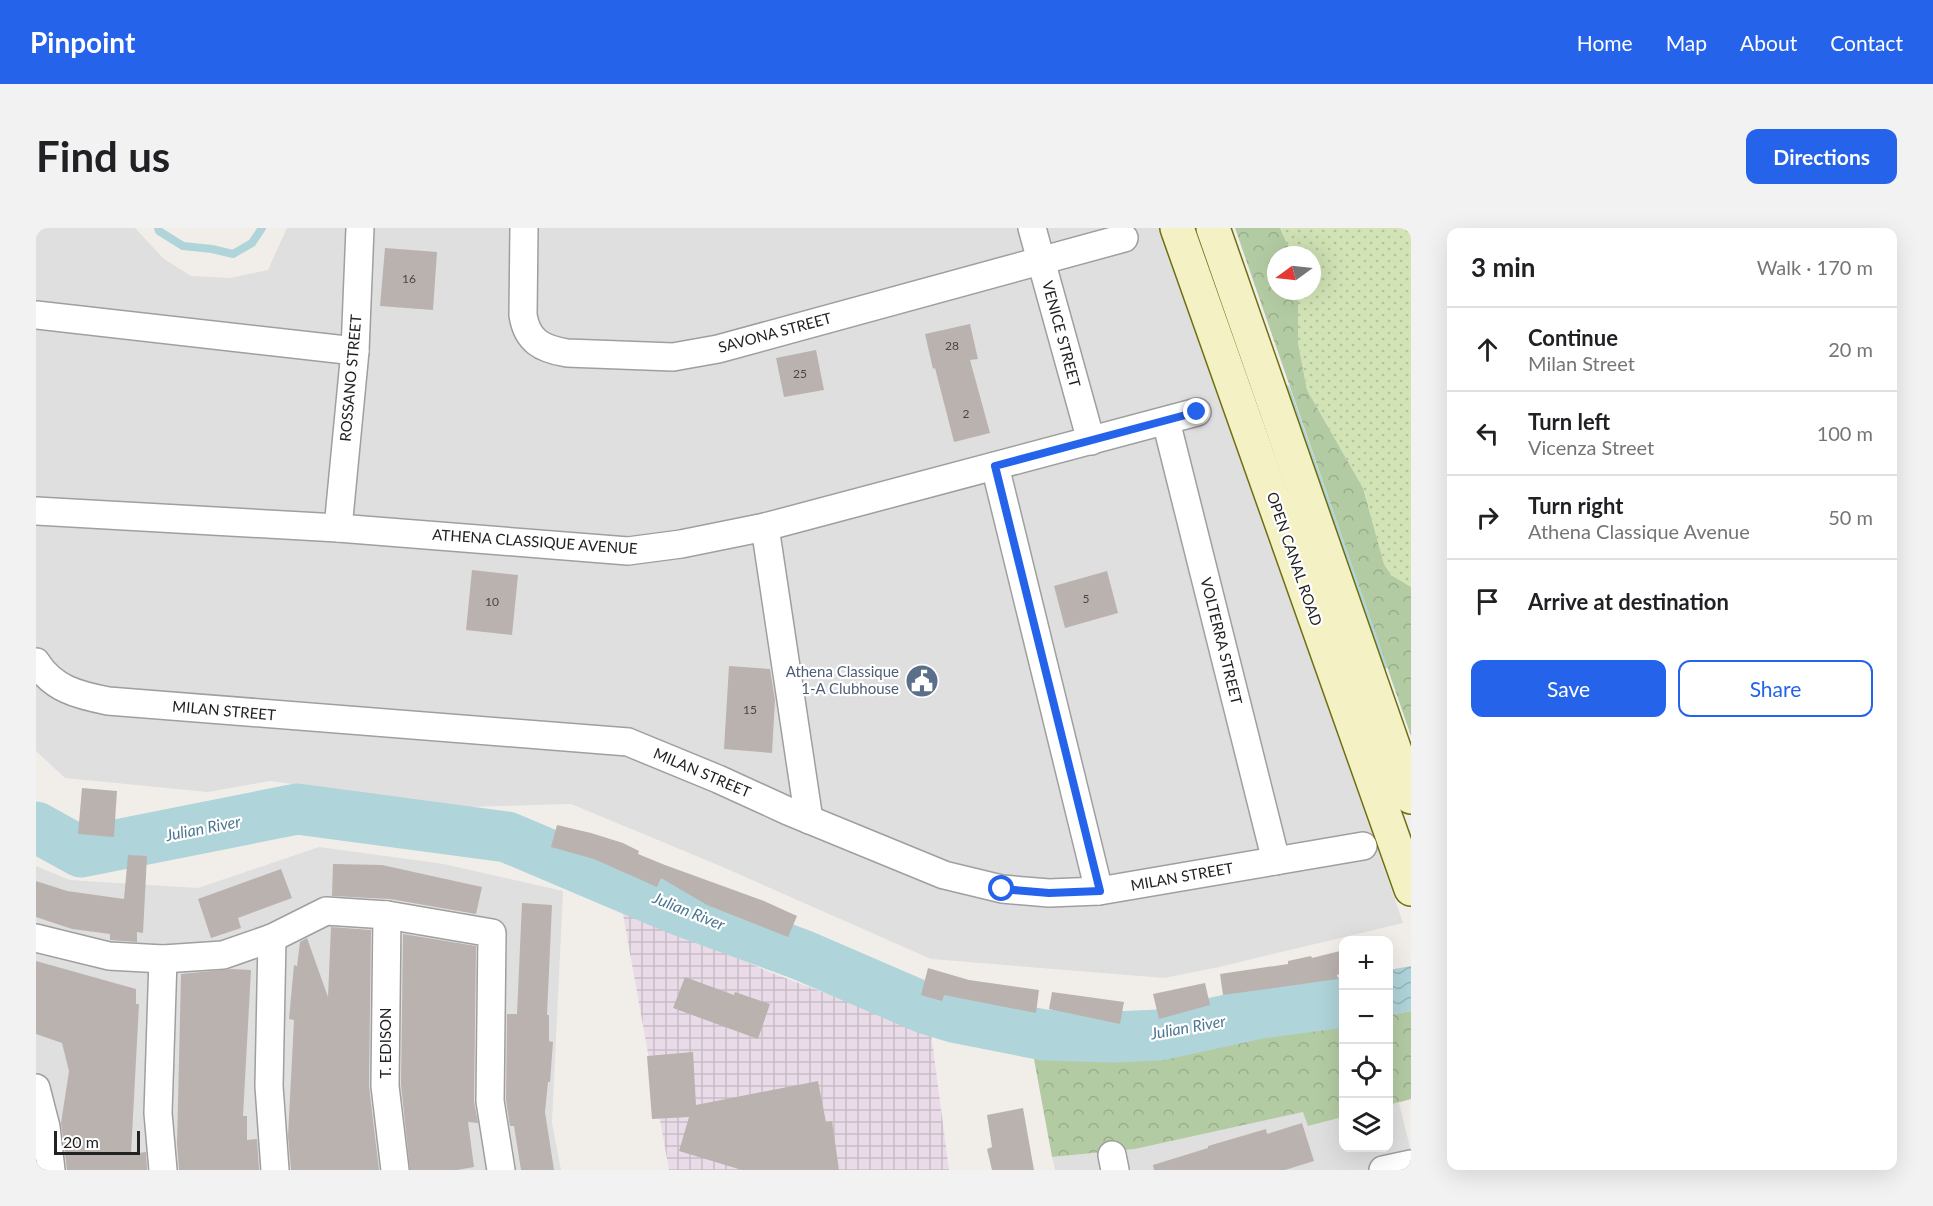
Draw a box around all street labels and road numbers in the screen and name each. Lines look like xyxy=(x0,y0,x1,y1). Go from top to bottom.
street label: VENICE STREET xyxy=(1039,278,1085,389)
street label: SAVONA STREET xyxy=(716,308,834,356)
street label: ROSSANO STREET xyxy=(335,314,365,442)
street label: OPEN CANAL ROAD xyxy=(1264,489,1326,628)
street label: ATHENA CLASSIQUE AVENUE xyxy=(432,525,638,557)
street label: VOLTERRA STREET xyxy=(1197,575,1247,706)
street label: MILAN STREET xyxy=(172,697,277,724)
street label: MILAN STREET xyxy=(651,744,754,801)
street label: MILAN STREET xyxy=(1129,858,1235,894)
street label: T. EDISON xyxy=(376,1007,394,1079)

